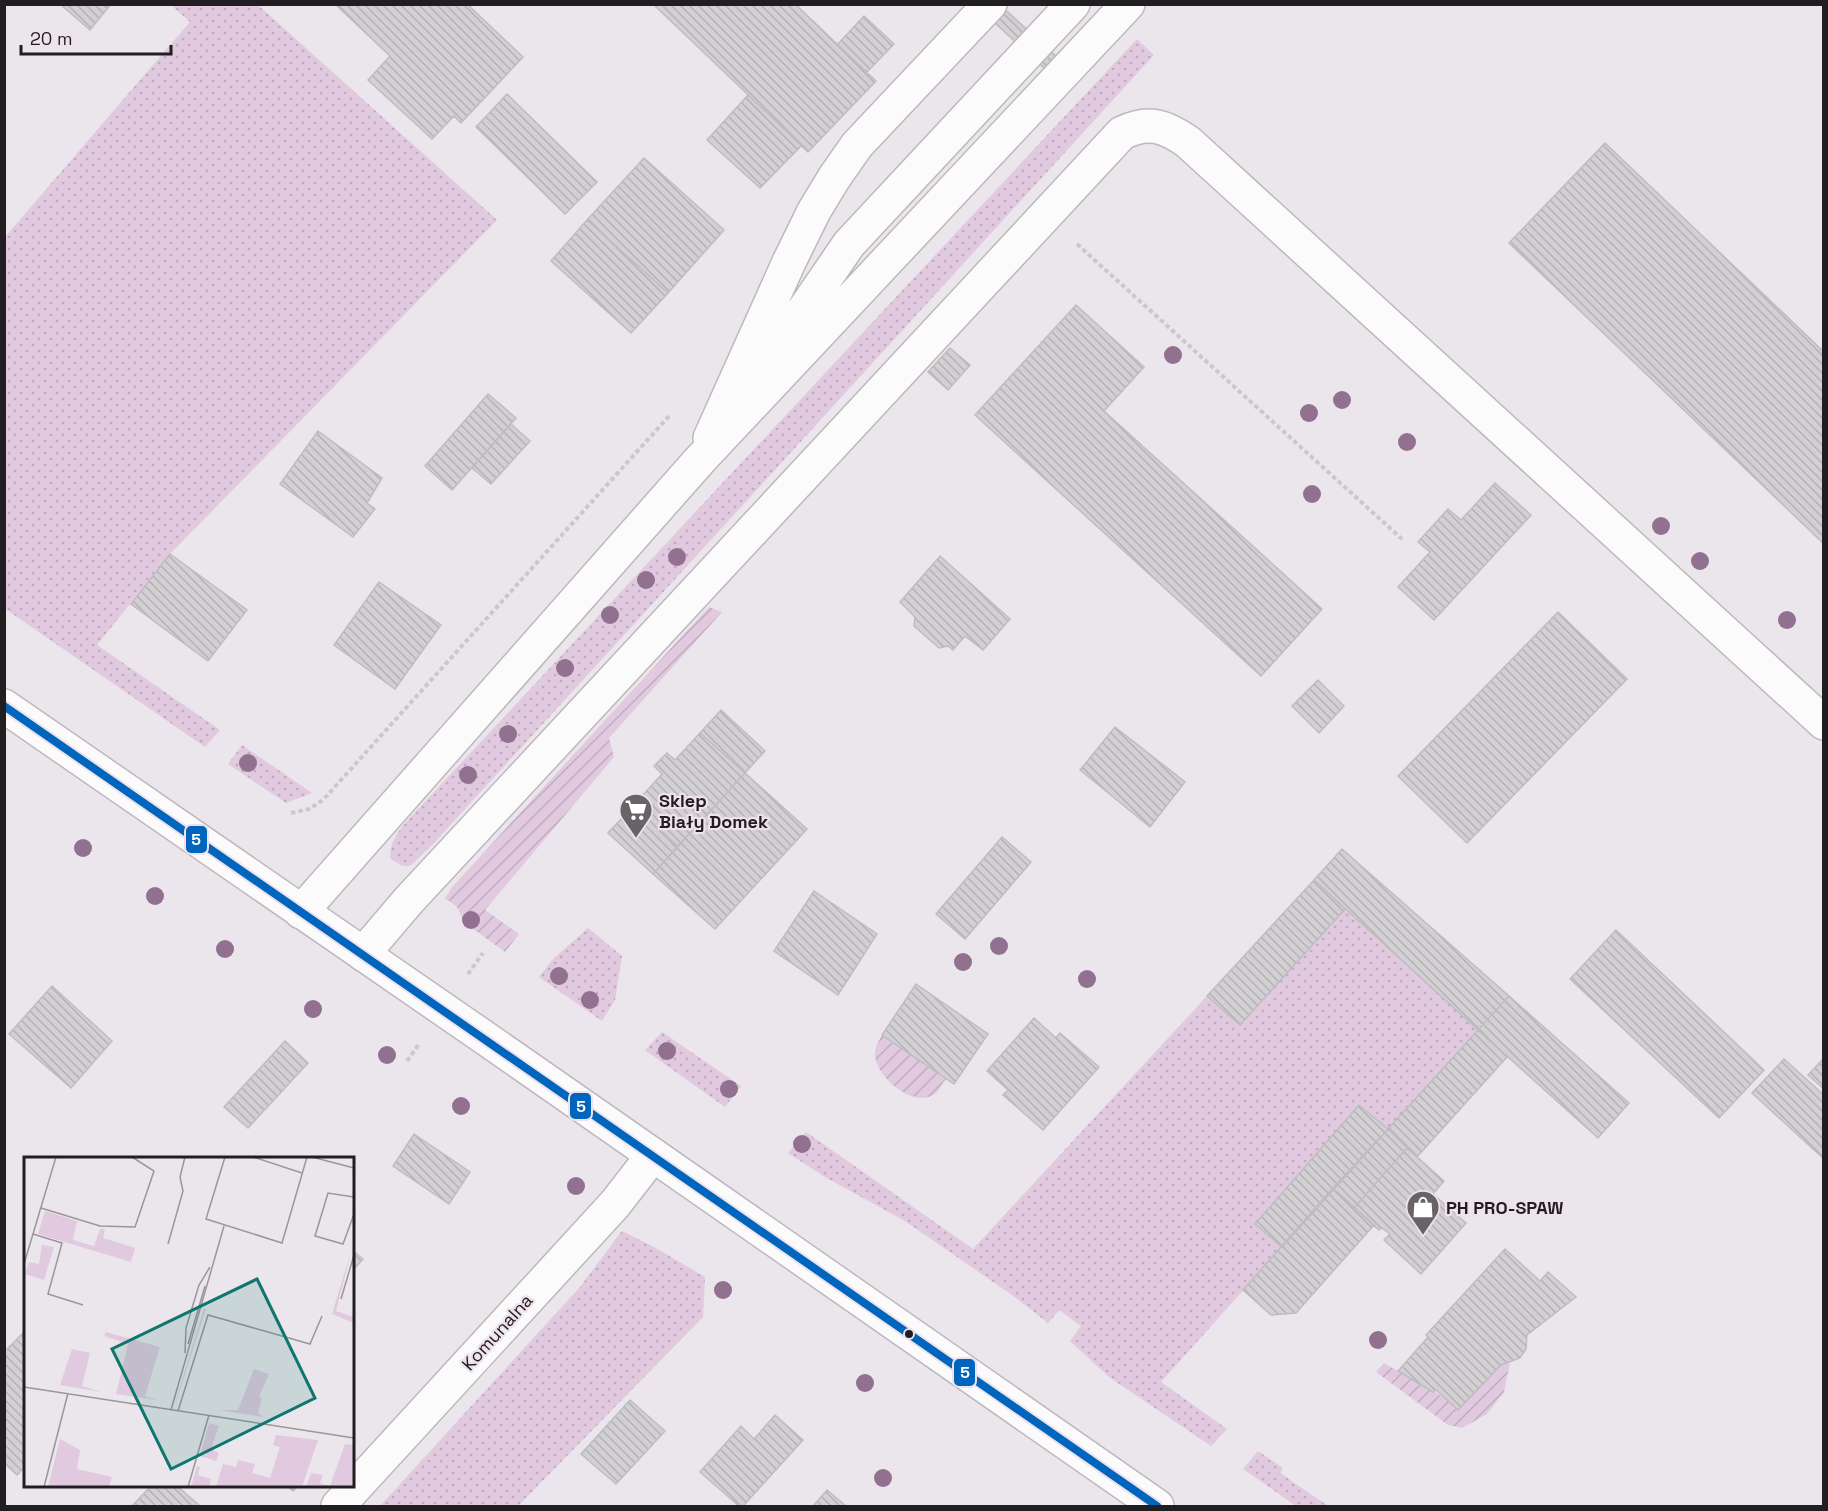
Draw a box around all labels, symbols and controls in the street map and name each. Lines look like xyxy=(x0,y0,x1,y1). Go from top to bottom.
scale bar xyxy=(21,18,171,56)
text: 20 m xyxy=(30,27,73,50)
place label: Sklep Biały Domek xyxy=(659,789,768,833)
supermarket icon: Sklep Biały Domek xyxy=(618,792,654,839)
line badge: 5 xyxy=(185,825,208,854)
text: 5 xyxy=(191,829,201,850)
line badge: 5 xyxy=(569,1092,592,1120)
text: 5 xyxy=(576,1096,586,1117)
inset map xyxy=(24,1157,354,1487)
shop icon: PH PRO-SPAW xyxy=(1405,1189,1441,1236)
place label: PH PRO-SPAW xyxy=(1446,1196,1564,1219)
street label: Komunalna xyxy=(457,1289,537,1375)
unlabelled marker xyxy=(903,1328,915,1340)
line badge: 5 xyxy=(953,1358,976,1387)
text: 5 xyxy=(960,1362,970,1383)

